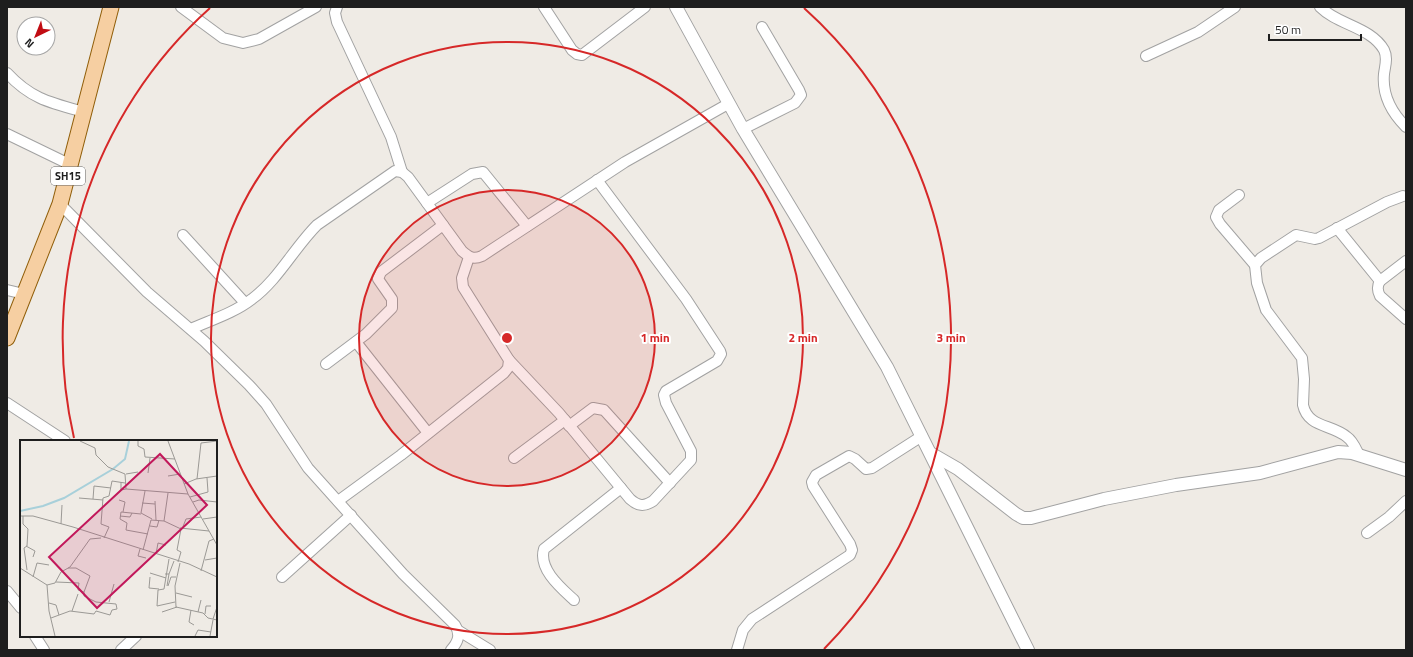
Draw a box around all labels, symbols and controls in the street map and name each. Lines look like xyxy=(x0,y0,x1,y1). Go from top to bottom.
north arrow xyxy=(16,16,56,56)
scale bar xyxy=(1269,16,1361,42)
text: 50 m xyxy=(1275,20,1301,39)
text: N xyxy=(21,35,37,52)
road number: SH15 xyxy=(51,167,85,185)
text: 1 min xyxy=(640,328,670,347)
text: 2 min xyxy=(788,328,818,347)
text: 3 min xyxy=(936,328,966,347)
centre of rings xyxy=(500,331,514,345)
inset map xyxy=(20,440,217,637)

